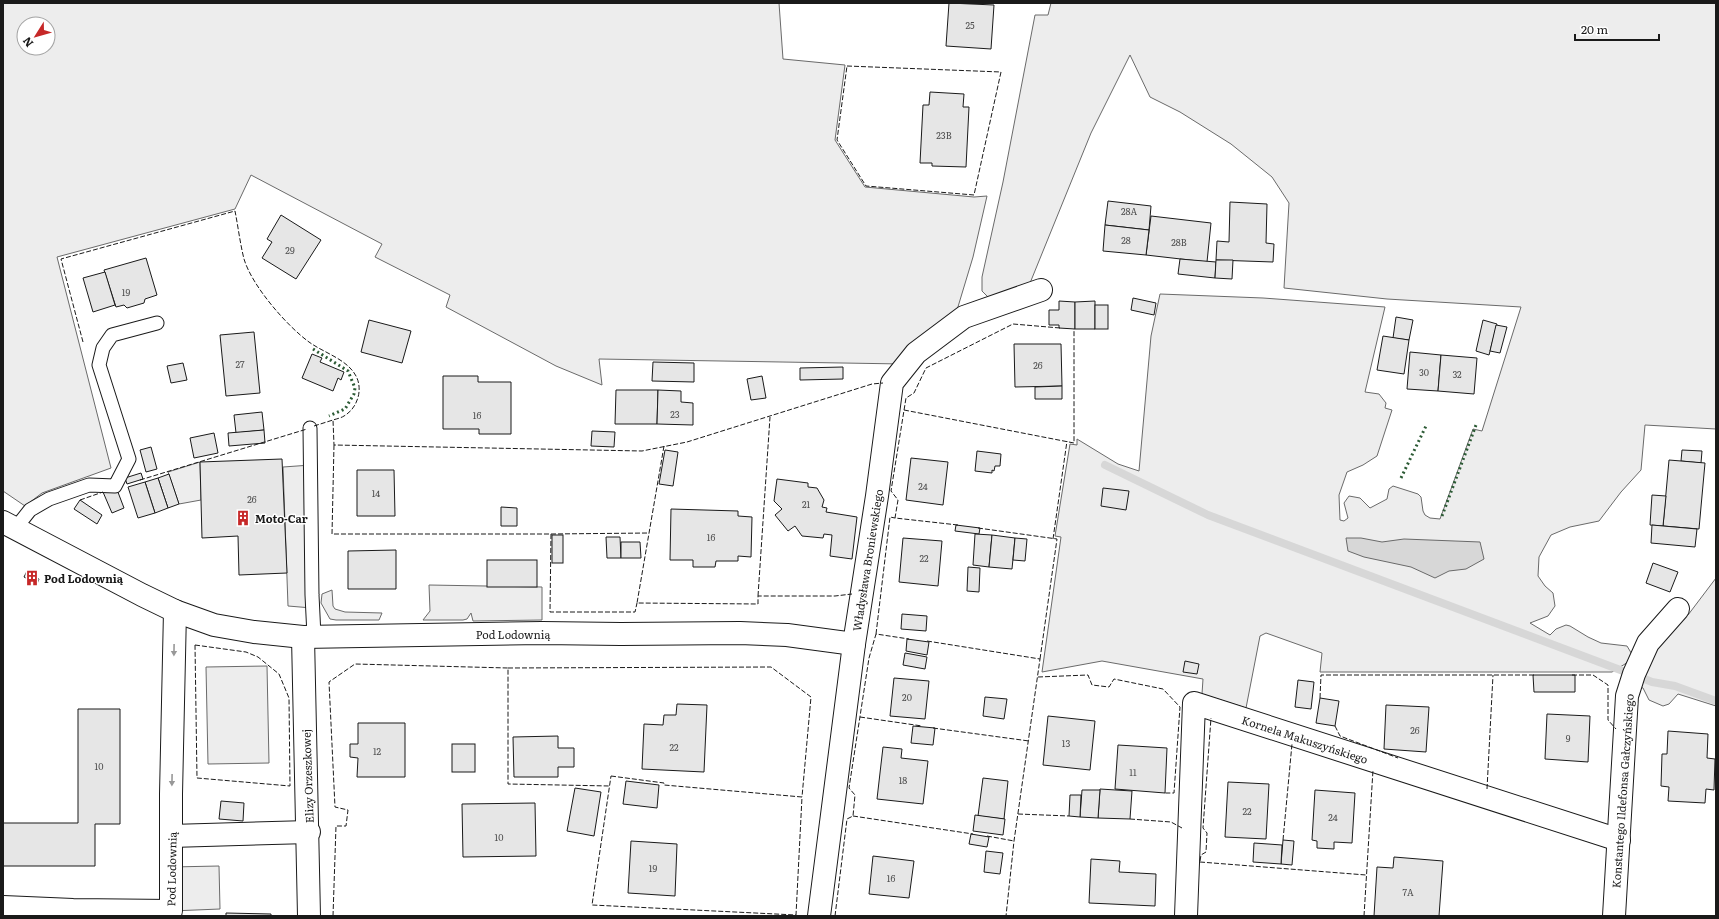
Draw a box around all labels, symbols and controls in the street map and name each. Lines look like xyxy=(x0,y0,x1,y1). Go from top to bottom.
north arrow xyxy=(16,16,56,56)
scale bar xyxy=(1575,16,1659,42)
house number: 25 xyxy=(965,18,975,32)
text: 20 m xyxy=(1581,20,1608,38)
text: N xyxy=(18,34,36,51)
house number: 23B xyxy=(936,128,952,142)
house number: 28A xyxy=(1121,204,1137,218)
house number: 28 xyxy=(1121,233,1131,247)
house number: 28B xyxy=(1171,235,1187,249)
house number: 29 xyxy=(285,243,295,257)
house number: 19 xyxy=(122,285,130,299)
house number: 27 xyxy=(235,357,245,371)
house number: 26 xyxy=(1033,358,1043,372)
house number: 30 xyxy=(1419,365,1429,379)
house number: 32 xyxy=(1452,367,1462,381)
house number: 23 xyxy=(670,407,680,421)
house number: 16 xyxy=(473,408,481,422)
house number: 24 xyxy=(918,479,928,493)
house number: 14 xyxy=(372,486,380,500)
street label: Władysława Broniewskiego xyxy=(848,488,886,632)
house number: 26 xyxy=(247,492,257,506)
house number: 21 xyxy=(802,497,810,511)
building icon: Moto-Car xyxy=(234,509,252,527)
place label: Moto-Car xyxy=(255,510,308,526)
house number: 16 xyxy=(707,530,715,544)
house number: 22 xyxy=(919,551,929,565)
building icon: Pod Lodownią xyxy=(23,569,41,587)
place label: Pod Lodownią xyxy=(44,570,124,586)
street label: Pod Lodownią xyxy=(476,626,550,642)
one-way arrow xyxy=(171,644,177,657)
house number: 20 xyxy=(902,690,912,704)
street label: Konstantego Ildefonsa Gałczyńskiego xyxy=(1607,693,1637,889)
street label: Kornela Makuszyńskiego xyxy=(1240,711,1370,767)
house number: 26 xyxy=(1410,723,1420,737)
street label: Elizy Orzeszkowej xyxy=(297,729,317,823)
house number: 9 xyxy=(1566,731,1571,745)
house number: 13 xyxy=(1062,736,1070,750)
house number: 22 xyxy=(669,740,679,754)
house number: 12 xyxy=(373,744,382,758)
house number: 10 xyxy=(95,759,103,773)
house number: 11 xyxy=(1129,765,1137,779)
house number: 18 xyxy=(899,773,907,787)
one-way arrow xyxy=(168,774,175,786)
house number: 22 xyxy=(1242,804,1252,818)
house number: 24 xyxy=(1328,810,1338,824)
house number: 10 xyxy=(495,830,503,844)
street label: Pod Lodownią xyxy=(162,831,180,907)
house number: 19 xyxy=(649,861,657,875)
house number: 16 xyxy=(887,871,895,885)
house number: 7A xyxy=(1402,885,1414,899)

